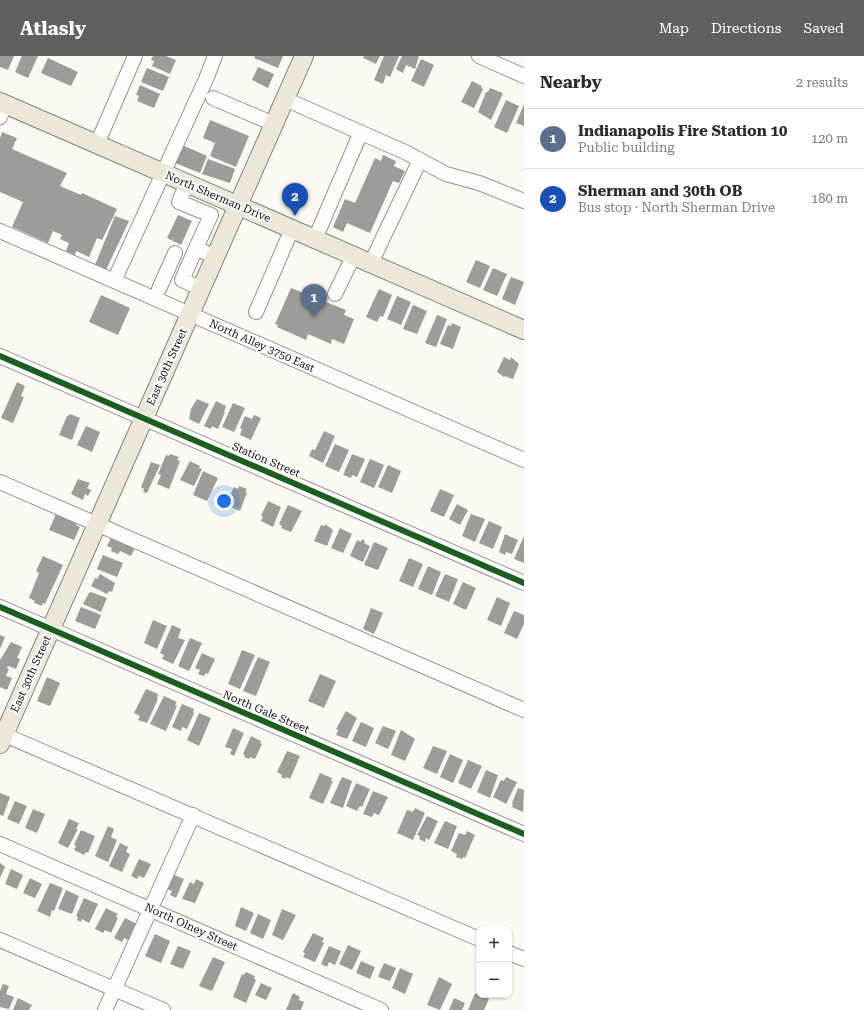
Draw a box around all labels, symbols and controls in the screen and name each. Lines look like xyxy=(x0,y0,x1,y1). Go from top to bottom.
text: Atlasly xyxy=(20,17,86,40)
text: Map xyxy=(659,20,689,36)
text: Directions xyxy=(711,20,781,36)
text: Saved xyxy=(803,20,844,36)
text: Nearby xyxy=(540,72,602,92)
text: 2 results xyxy=(796,75,848,90)
text: Indianapolis Fire Station 10 xyxy=(578,122,787,140)
text: 1 xyxy=(549,131,557,146)
text: 120 m xyxy=(811,131,848,146)
text: Public building xyxy=(578,140,675,155)
street label: North Sherman Drive xyxy=(163,169,273,225)
text: Sherman and 30th OB xyxy=(578,182,742,200)
pin: 2 xyxy=(282,183,308,216)
text: 2 xyxy=(549,191,557,206)
text: 180 m xyxy=(811,191,848,206)
text: Bus stop · North Sherman Drive xyxy=(578,200,775,215)
pin: 1 xyxy=(301,284,327,317)
street label: North Alley 3750 East xyxy=(207,317,317,375)
street label: East 30th Street xyxy=(144,326,190,408)
street label: Station Street xyxy=(230,440,302,480)
your location xyxy=(214,491,234,511)
street label: East 30th Street xyxy=(8,633,54,715)
street label: North Gale Street xyxy=(221,688,311,736)
street label: North Olney Street xyxy=(143,901,239,953)
map controls xyxy=(476,926,512,998)
button: + xyxy=(476,926,512,962)
button: − xyxy=(476,962,512,998)

